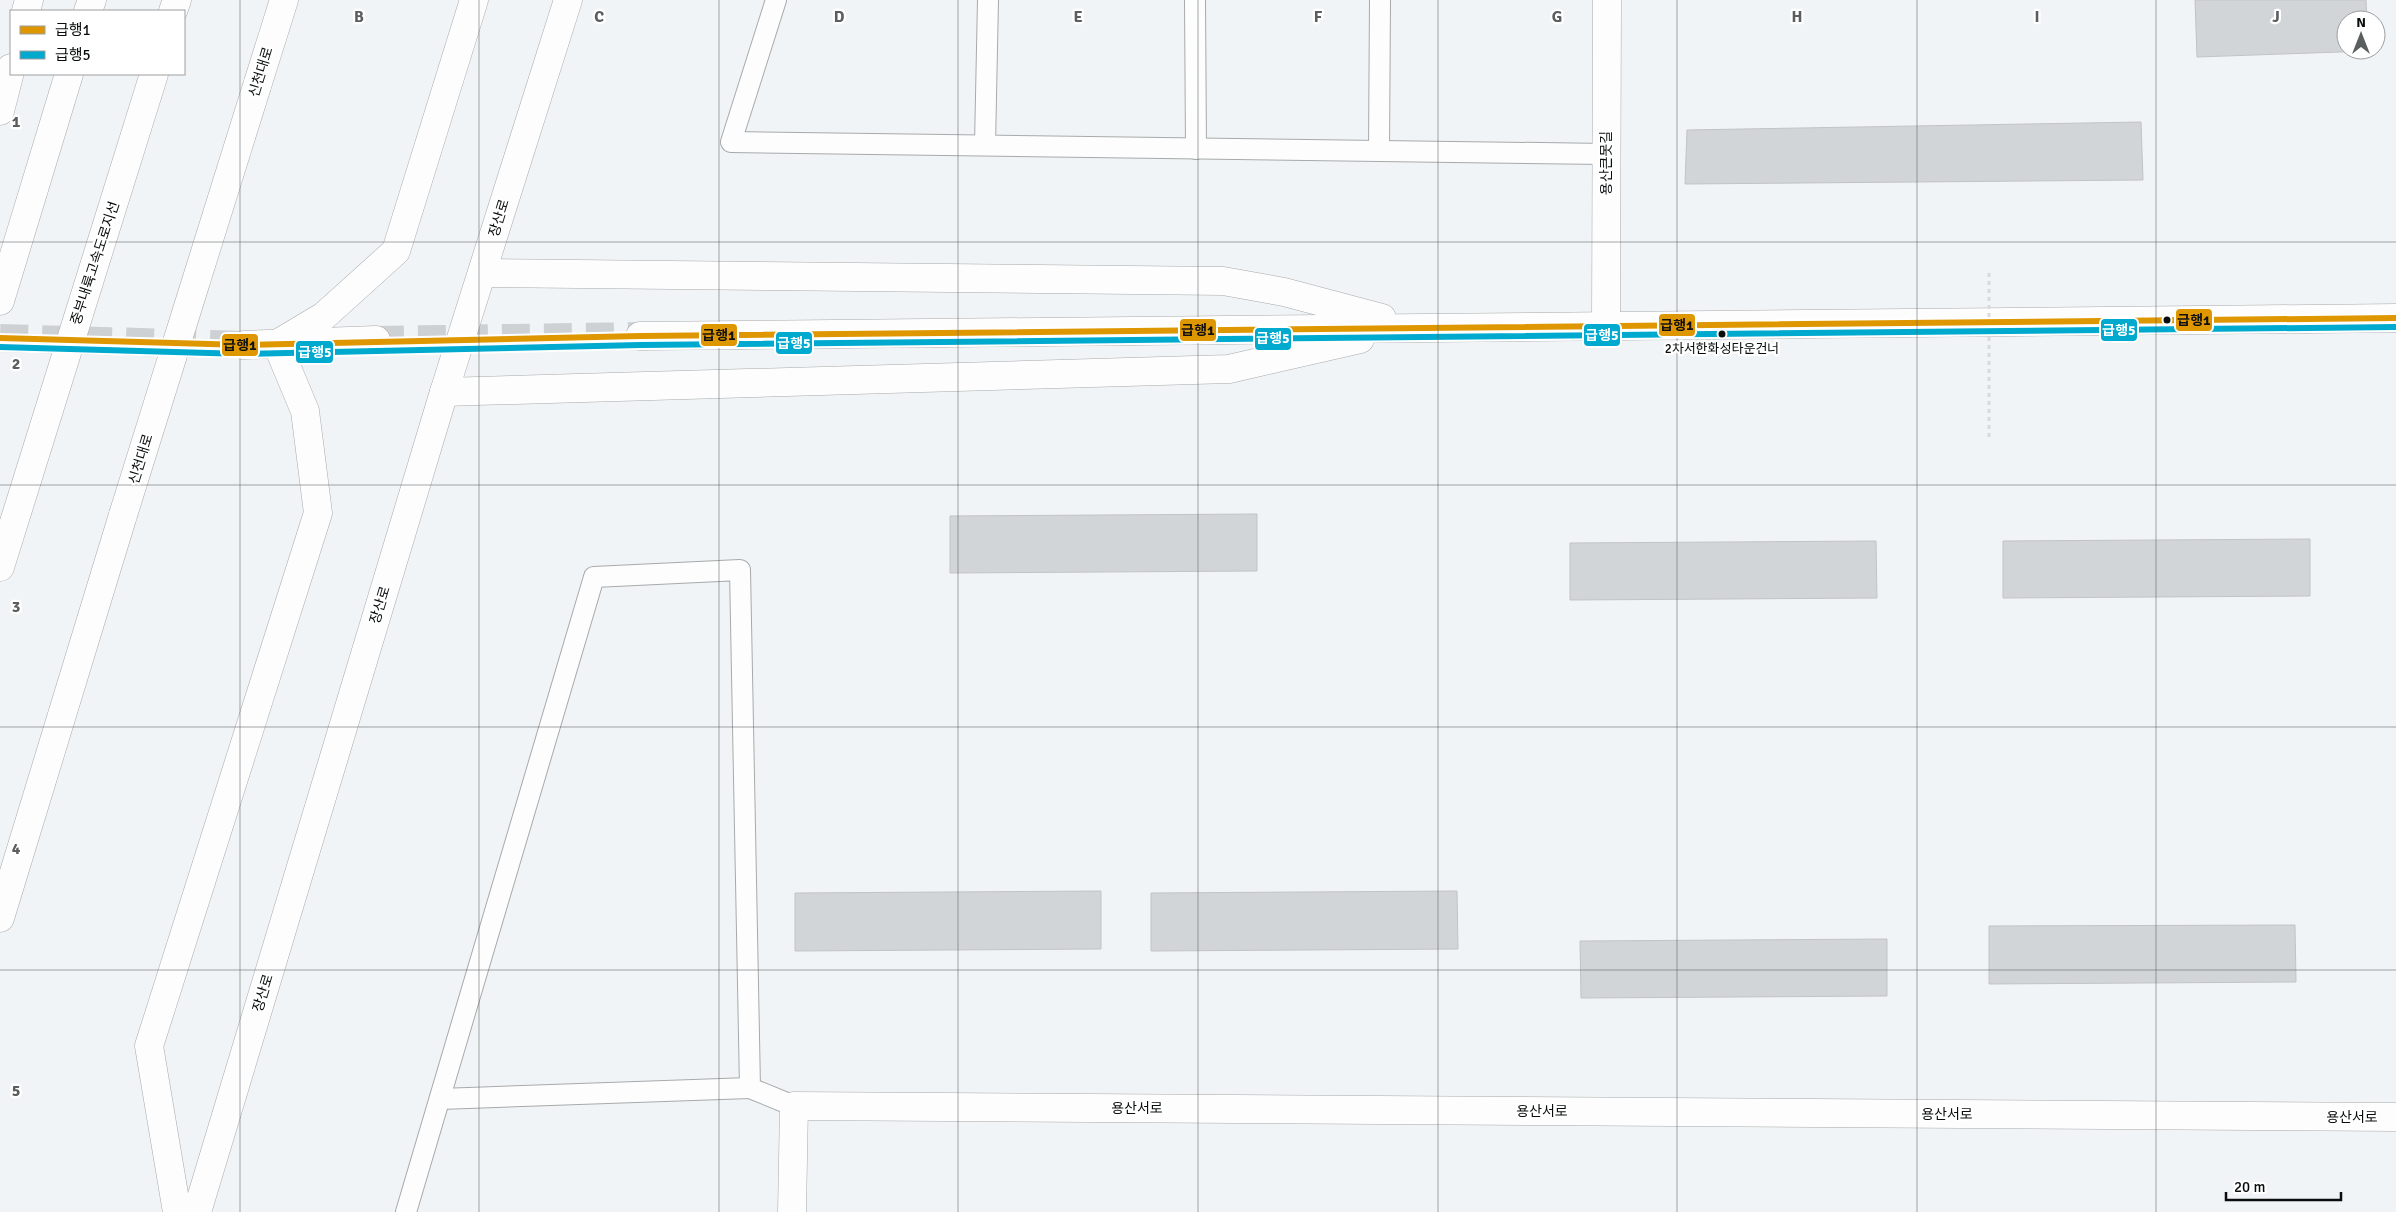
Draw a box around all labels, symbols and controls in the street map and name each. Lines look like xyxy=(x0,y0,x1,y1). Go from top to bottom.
text: B xyxy=(354,7,364,27)
text: C xyxy=(594,7,604,27)
text: D xyxy=(834,7,845,27)
text: E xyxy=(1073,7,1083,27)
text: F xyxy=(1314,7,1323,27)
text: G xyxy=(1552,7,1562,27)
text: H xyxy=(1792,7,1802,27)
text: I xyxy=(2034,7,2040,27)
text: J xyxy=(2272,7,2280,27)
legend xyxy=(10,10,185,75)
north arrow xyxy=(2336,10,2386,60)
text: N xyxy=(2356,14,2366,31)
text: 급행1 xyxy=(55,21,91,39)
street label: 신천대로 xyxy=(245,45,277,99)
text: 급행5 xyxy=(55,46,91,64)
text: 1 xyxy=(12,112,21,132)
street label: 용산큰못길 xyxy=(1598,131,1615,195)
street label: 장산로 xyxy=(485,197,513,239)
street label: 중부내륙고속도로지선 xyxy=(67,199,123,327)
line badge: 급행1 xyxy=(2175,308,2213,332)
text: 급행1 xyxy=(2177,312,2211,329)
line badge: 급행1 xyxy=(1658,313,1696,337)
unlabelled marker xyxy=(2162,315,2172,325)
text: 급행1 xyxy=(1660,317,1694,334)
line badge: 급행1 xyxy=(1179,318,1217,342)
line badge: 급행5 xyxy=(2100,318,2138,342)
text: 급행1 xyxy=(1181,322,1215,339)
text: 급행5 xyxy=(2102,322,2136,339)
line badge: 급행1 xyxy=(700,323,738,347)
line badge: 급행5 xyxy=(1583,323,1621,347)
text: 급행1 xyxy=(702,327,736,344)
line badge: 급행5 xyxy=(1254,327,1292,351)
text: 급행5 xyxy=(1585,327,1619,344)
marker: 2차서한화성타운건너 xyxy=(1717,329,1727,339)
text: 급행5 xyxy=(1256,330,1290,347)
line badge: 급행5 xyxy=(775,331,813,355)
line badge: 급행1 xyxy=(221,333,259,357)
text: 급행5 xyxy=(777,335,811,352)
text: 급행1 xyxy=(223,337,257,354)
line badge: 급행5 xyxy=(295,340,334,364)
place label: 2차서한화성타운건너 xyxy=(1665,341,1779,357)
text: 급행5 xyxy=(298,344,332,361)
text: 2 xyxy=(12,354,20,374)
street label: 신천대로 xyxy=(125,432,157,486)
street label: 장산로 xyxy=(366,584,394,626)
text: 3 xyxy=(12,597,20,617)
text: 4 xyxy=(12,839,21,859)
street label: 장산로 xyxy=(249,972,277,1014)
text: 5 xyxy=(12,1081,20,1101)
street label: 용산서로 xyxy=(1111,1100,1163,1117)
street label: 용산서로 xyxy=(1516,1103,1568,1120)
street label: 용산서로 xyxy=(1921,1106,1973,1123)
street label: 용산서로 xyxy=(2326,1109,2378,1126)
scale bar xyxy=(2226,1170,2341,1202)
text: 20 m xyxy=(2234,1178,2265,1196)

